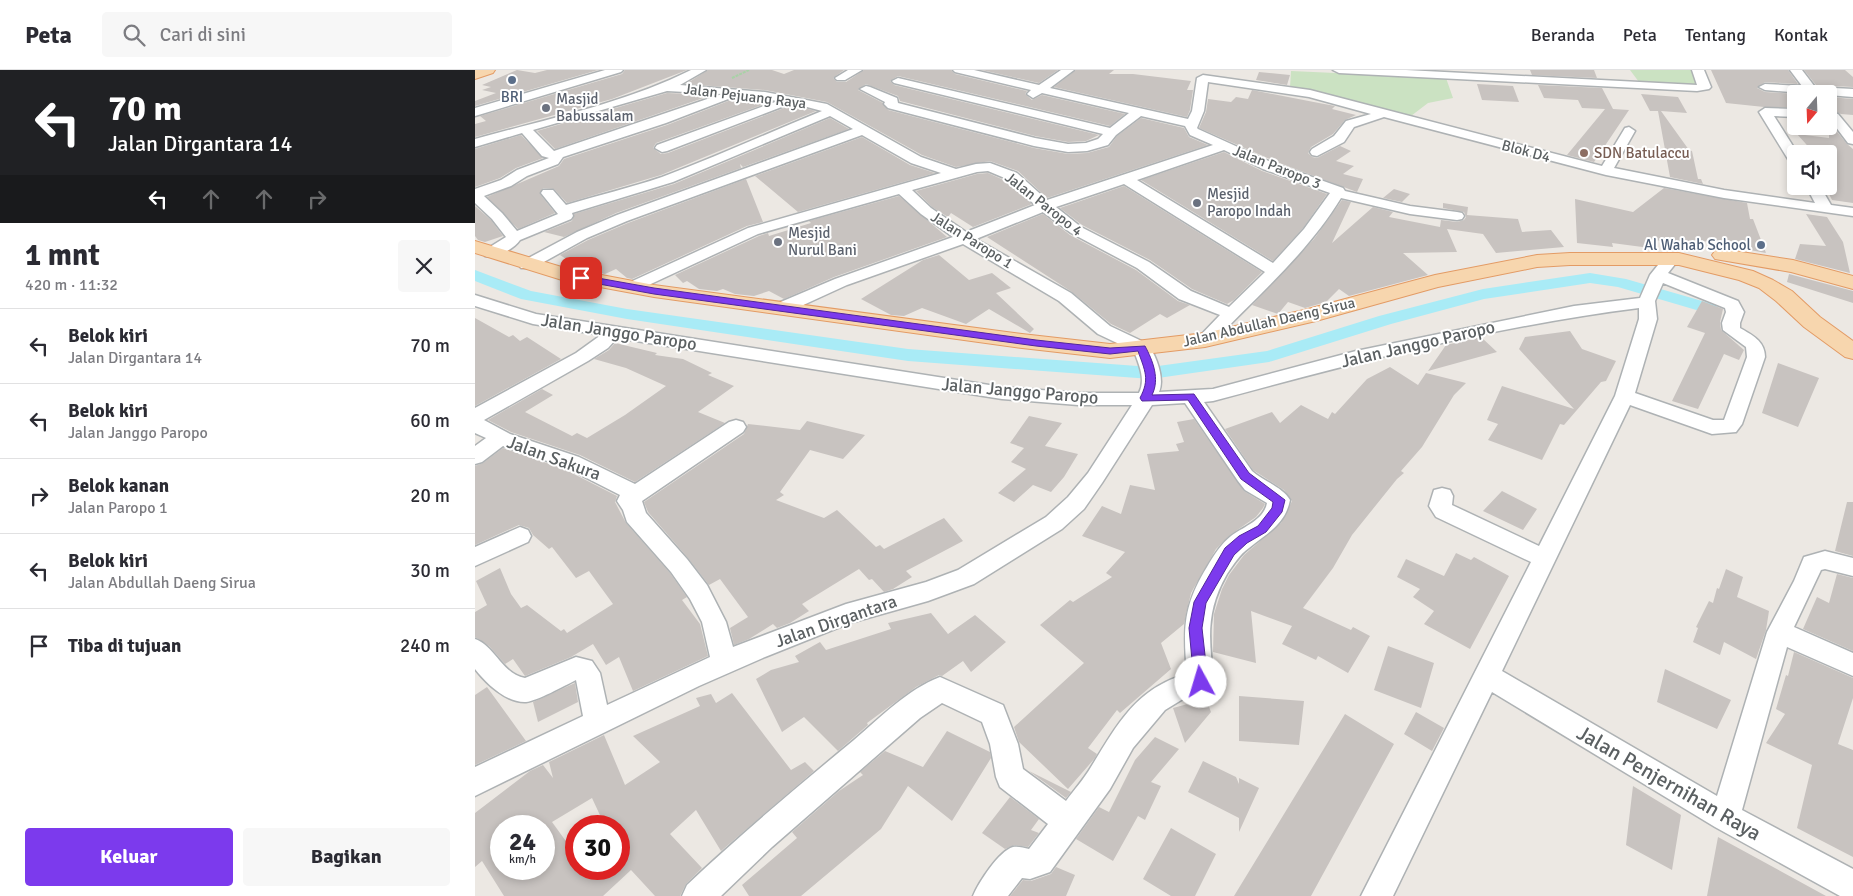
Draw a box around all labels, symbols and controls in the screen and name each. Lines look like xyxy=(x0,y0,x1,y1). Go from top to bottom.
search box xyxy=(102,12,452,57)
text: Peta xyxy=(25,20,72,50)
icon: search xyxy=(120,21,148,49)
text: Cari di sini xyxy=(160,23,246,47)
text: Beranda xyxy=(1531,24,1595,46)
text: Peta xyxy=(1623,24,1657,46)
text: Tentang xyxy=(1685,24,1746,46)
text: Kontak xyxy=(1774,24,1828,46)
marker: BRI xyxy=(506,74,518,86)
street label: Jalan Pejuang Raya xyxy=(683,80,807,112)
north arrow xyxy=(1787,85,1837,135)
map controls xyxy=(1787,85,1837,195)
text: 70 m xyxy=(108,87,182,130)
place label: BRI xyxy=(501,88,523,106)
icon: left xyxy=(25,90,90,155)
place label: Masjid Babussalam xyxy=(556,90,634,125)
marker: Masjid Babussalam xyxy=(540,102,552,114)
text: Jalan Dirgantara 14 xyxy=(108,130,292,157)
street label: Blok D4 xyxy=(1500,136,1552,166)
street label: Jalan Paropo 3 xyxy=(1230,141,1324,193)
place label: SDN Batulaccu xyxy=(1594,144,1690,162)
button: sound xyxy=(1787,145,1837,195)
marker: SDN Batulaccu xyxy=(1578,147,1590,159)
street label: Jalan Paropo 4 xyxy=(1002,168,1086,240)
icon: left xyxy=(144,185,172,213)
icon: ahead xyxy=(197,185,225,213)
icon: ahead xyxy=(250,185,278,213)
icon: right xyxy=(303,185,331,213)
place label: Mesjid Paropo Indah xyxy=(1207,185,1291,220)
marker: Mesjid Paropo Indah xyxy=(1191,197,1203,209)
street label: Jalan Paropo 1 xyxy=(928,208,1016,272)
place label: Mesjid Nurul Bani xyxy=(788,224,857,259)
marker: Mesjid Nurul Bani xyxy=(772,236,784,248)
place label: Al Wahab School xyxy=(1644,236,1751,254)
text: 1 mnt xyxy=(25,237,100,274)
marker: Al Wahab School xyxy=(1755,239,1767,251)
button: close xyxy=(398,240,450,292)
pin xyxy=(560,257,602,299)
icon: arrive xyxy=(567,264,595,292)
text: 420 m · 11:32 xyxy=(25,275,118,295)
street label: Jalan Abdullah Daeng Sirua xyxy=(1181,293,1357,351)
street label: Jalan Janggo Paropo xyxy=(540,309,698,355)
street label: Jalan Janggo Paropo xyxy=(1339,316,1497,372)
text: Belok kiri xyxy=(68,324,148,348)
icon: left xyxy=(25,332,53,360)
text: 70 m xyxy=(410,334,450,358)
text: Jalan Dirgantara 14 xyxy=(68,348,202,368)
street label: Jalan Janggo Paropo xyxy=(941,373,1099,409)
text: Belok kiri xyxy=(68,399,148,423)
icon: left xyxy=(25,407,53,435)
text: 60 m xyxy=(410,409,450,433)
text: Jalan Janggo Paropo xyxy=(68,423,208,443)
street label: Jalan Sakura xyxy=(504,431,604,485)
text: Belok kanan xyxy=(68,474,169,498)
icon: right xyxy=(25,482,53,510)
text: 20 m xyxy=(410,484,450,508)
text: Jalan Paropo 1 xyxy=(68,498,168,518)
text: Belok kiri xyxy=(68,549,148,573)
icon: left xyxy=(25,557,53,585)
text: 30 m xyxy=(410,559,450,583)
text: Jalan Abdullah Daeng Sirua xyxy=(68,573,256,593)
street label: Jalan Dirgantara xyxy=(772,590,900,652)
icon: arrive xyxy=(25,632,53,660)
text: Tiba di tujuan xyxy=(68,634,181,658)
text: 240 m xyxy=(400,634,450,658)
position arrow xyxy=(1174,655,1226,707)
street label: Jalan Penjernihan Raya xyxy=(1572,720,1766,846)
speed limit sign: 30 xyxy=(565,815,630,880)
text: 24 xyxy=(509,826,536,857)
button: Keluar xyxy=(25,828,233,886)
button: Bagikan xyxy=(243,828,450,886)
text: km/h xyxy=(509,852,536,867)

